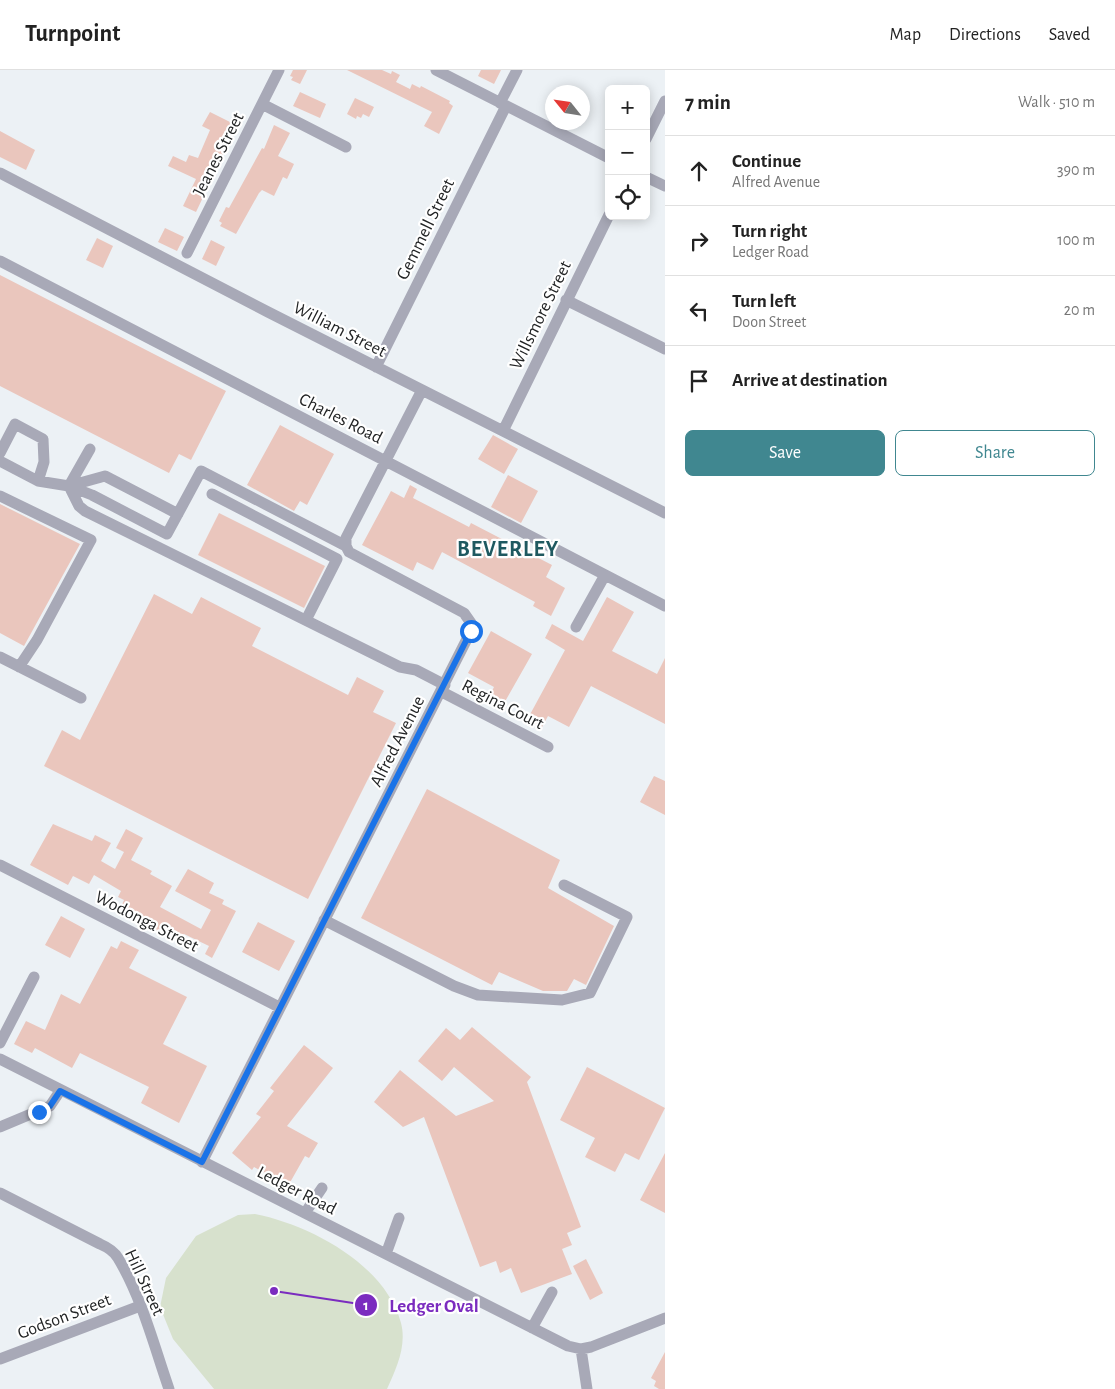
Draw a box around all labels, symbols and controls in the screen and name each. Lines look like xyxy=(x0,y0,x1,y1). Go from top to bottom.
text: Turnpoint xyxy=(25,22,120,46)
text: Map xyxy=(890,26,921,44)
text: Directions xyxy=(949,26,1021,44)
text: Saved xyxy=(1049,26,1090,44)
north arrow xyxy=(545,85,590,130)
map controls xyxy=(605,85,650,220)
button: + xyxy=(605,85,650,130)
text: 7 min xyxy=(685,92,731,113)
text: Walk · 510 m xyxy=(1018,94,1095,110)
street label: Jeanes Street xyxy=(190,109,248,199)
button: − xyxy=(605,130,650,175)
text: Continue xyxy=(732,152,801,171)
icon: ahead xyxy=(685,157,713,185)
text: 390 m xyxy=(1057,162,1095,178)
text: Alfred Avenue xyxy=(732,174,820,190)
button: locate xyxy=(605,175,650,220)
street label: Gemmell Street xyxy=(394,176,458,283)
text: Turn right xyxy=(732,222,807,241)
icon: right xyxy=(685,227,713,255)
text: 100 m xyxy=(1057,232,1095,248)
text: Ledger Road xyxy=(732,244,809,260)
street label: Willsmore Street xyxy=(507,258,575,373)
text: Turn left xyxy=(732,292,796,311)
icon: left xyxy=(685,297,713,325)
street label: William Street xyxy=(290,299,389,361)
text: 20 m xyxy=(1064,302,1095,318)
text: Doon Street xyxy=(732,314,806,330)
icon: arrive xyxy=(685,367,713,395)
text: Arrive at destination xyxy=(732,371,888,390)
street label: Charles Road xyxy=(296,390,385,448)
button: Save xyxy=(685,430,885,476)
button: Share xyxy=(895,430,1095,476)
district label: BEVERLEY xyxy=(457,538,559,560)
route start xyxy=(460,620,483,643)
street label: Regina Court xyxy=(459,677,547,733)
street label: Alfred Avenue xyxy=(367,693,428,790)
street label: Wodonga Street xyxy=(92,888,201,956)
route end xyxy=(28,1101,51,1124)
street label: Ledger Road xyxy=(254,1163,339,1219)
street label: Hill Street xyxy=(121,1246,167,1319)
callout: Ledger Oval xyxy=(354,1288,489,1322)
street label: Godson Street xyxy=(15,1291,114,1343)
text: Ledger Oval xyxy=(389,1297,479,1316)
text: 1 xyxy=(363,1298,369,1313)

